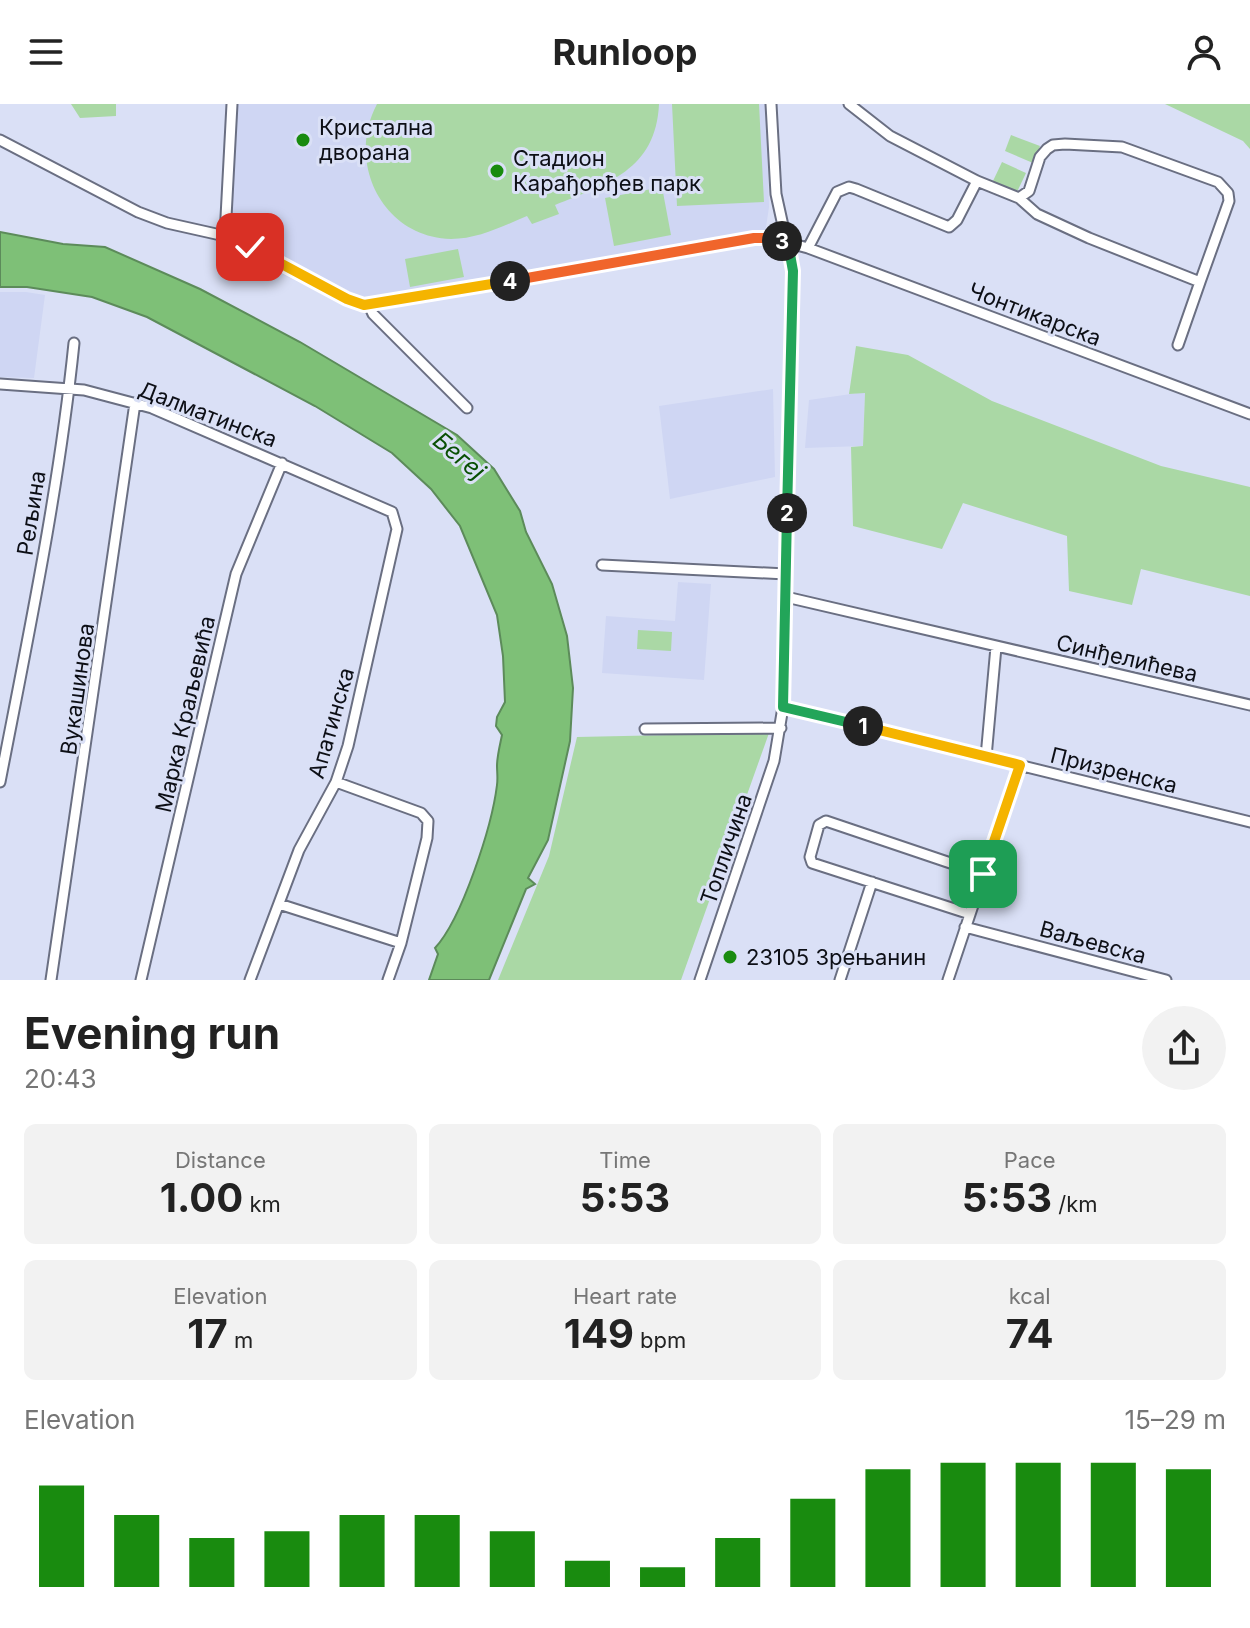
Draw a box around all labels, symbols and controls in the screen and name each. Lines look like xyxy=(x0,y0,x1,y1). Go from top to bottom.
icon: menu xyxy=(24,30,68,74)
text: Runloop xyxy=(552,30,698,74)
icon: person xyxy=(1182,30,1226,74)
place label: Кристална дворана xyxy=(319,114,433,165)
marker: Кристална дворана xyxy=(294,131,312,149)
place label: Стадион Карађорђев парк xyxy=(513,145,701,196)
marker: Стадион Карађорђев парк xyxy=(488,162,506,180)
pin xyxy=(216,213,284,281)
pin: 3 xyxy=(762,221,802,261)
icon: check xyxy=(228,225,272,269)
text: 3 xyxy=(775,228,789,254)
pin: 4 xyxy=(490,261,530,301)
text: 4 xyxy=(503,268,517,294)
street label: Чонтикарска xyxy=(965,277,1105,351)
street label: Далматинска xyxy=(135,376,281,452)
water label: Бегеј xyxy=(427,426,492,486)
street label: Рељина xyxy=(11,469,51,557)
pin: 2 xyxy=(767,493,807,533)
text: 2 xyxy=(780,500,794,526)
street label: Марка Краљевића xyxy=(150,613,220,815)
street label: Вукашинова xyxy=(55,621,99,757)
street label: Синђелићева xyxy=(1054,629,1200,687)
street label: Апатинска xyxy=(303,665,359,781)
pin: 1 xyxy=(843,706,883,746)
text: 1 xyxy=(858,713,868,739)
street label: Призренска xyxy=(1048,742,1180,798)
street label: Топличина xyxy=(695,790,757,908)
pin xyxy=(949,840,1017,908)
icon: arrive xyxy=(961,852,1005,896)
street label: Ваљевска xyxy=(1037,915,1149,969)
place label: 23105 Зрењанин xyxy=(746,944,926,970)
marker: 23105 Зрењанин xyxy=(721,948,739,966)
text: Evening run xyxy=(24,1006,280,1060)
button: share xyxy=(1142,1006,1226,1090)
text: 20:43 xyxy=(24,1063,97,1094)
text: Distance xyxy=(175,1147,266,1173)
text: Time xyxy=(599,1147,651,1173)
text: Pace xyxy=(1004,1147,1056,1173)
text: 1.00 xyxy=(160,1173,243,1222)
text: 5:53 xyxy=(580,1173,670,1222)
text: 5:53 xyxy=(962,1173,1052,1222)
text: km xyxy=(243,1191,281,1217)
text: /km xyxy=(1052,1191,1098,1217)
text: Elevation xyxy=(173,1283,267,1309)
text: Heart rate xyxy=(573,1283,677,1309)
text: kcal xyxy=(1009,1283,1051,1309)
text: 17 xyxy=(187,1309,228,1358)
text: 149 xyxy=(564,1309,634,1358)
text: 74 xyxy=(1006,1309,1054,1358)
text: m xyxy=(228,1327,253,1353)
text: bpm xyxy=(634,1327,686,1353)
text: Elevation xyxy=(24,1404,135,1435)
text: 15–29 m xyxy=(1125,1404,1226,1435)

